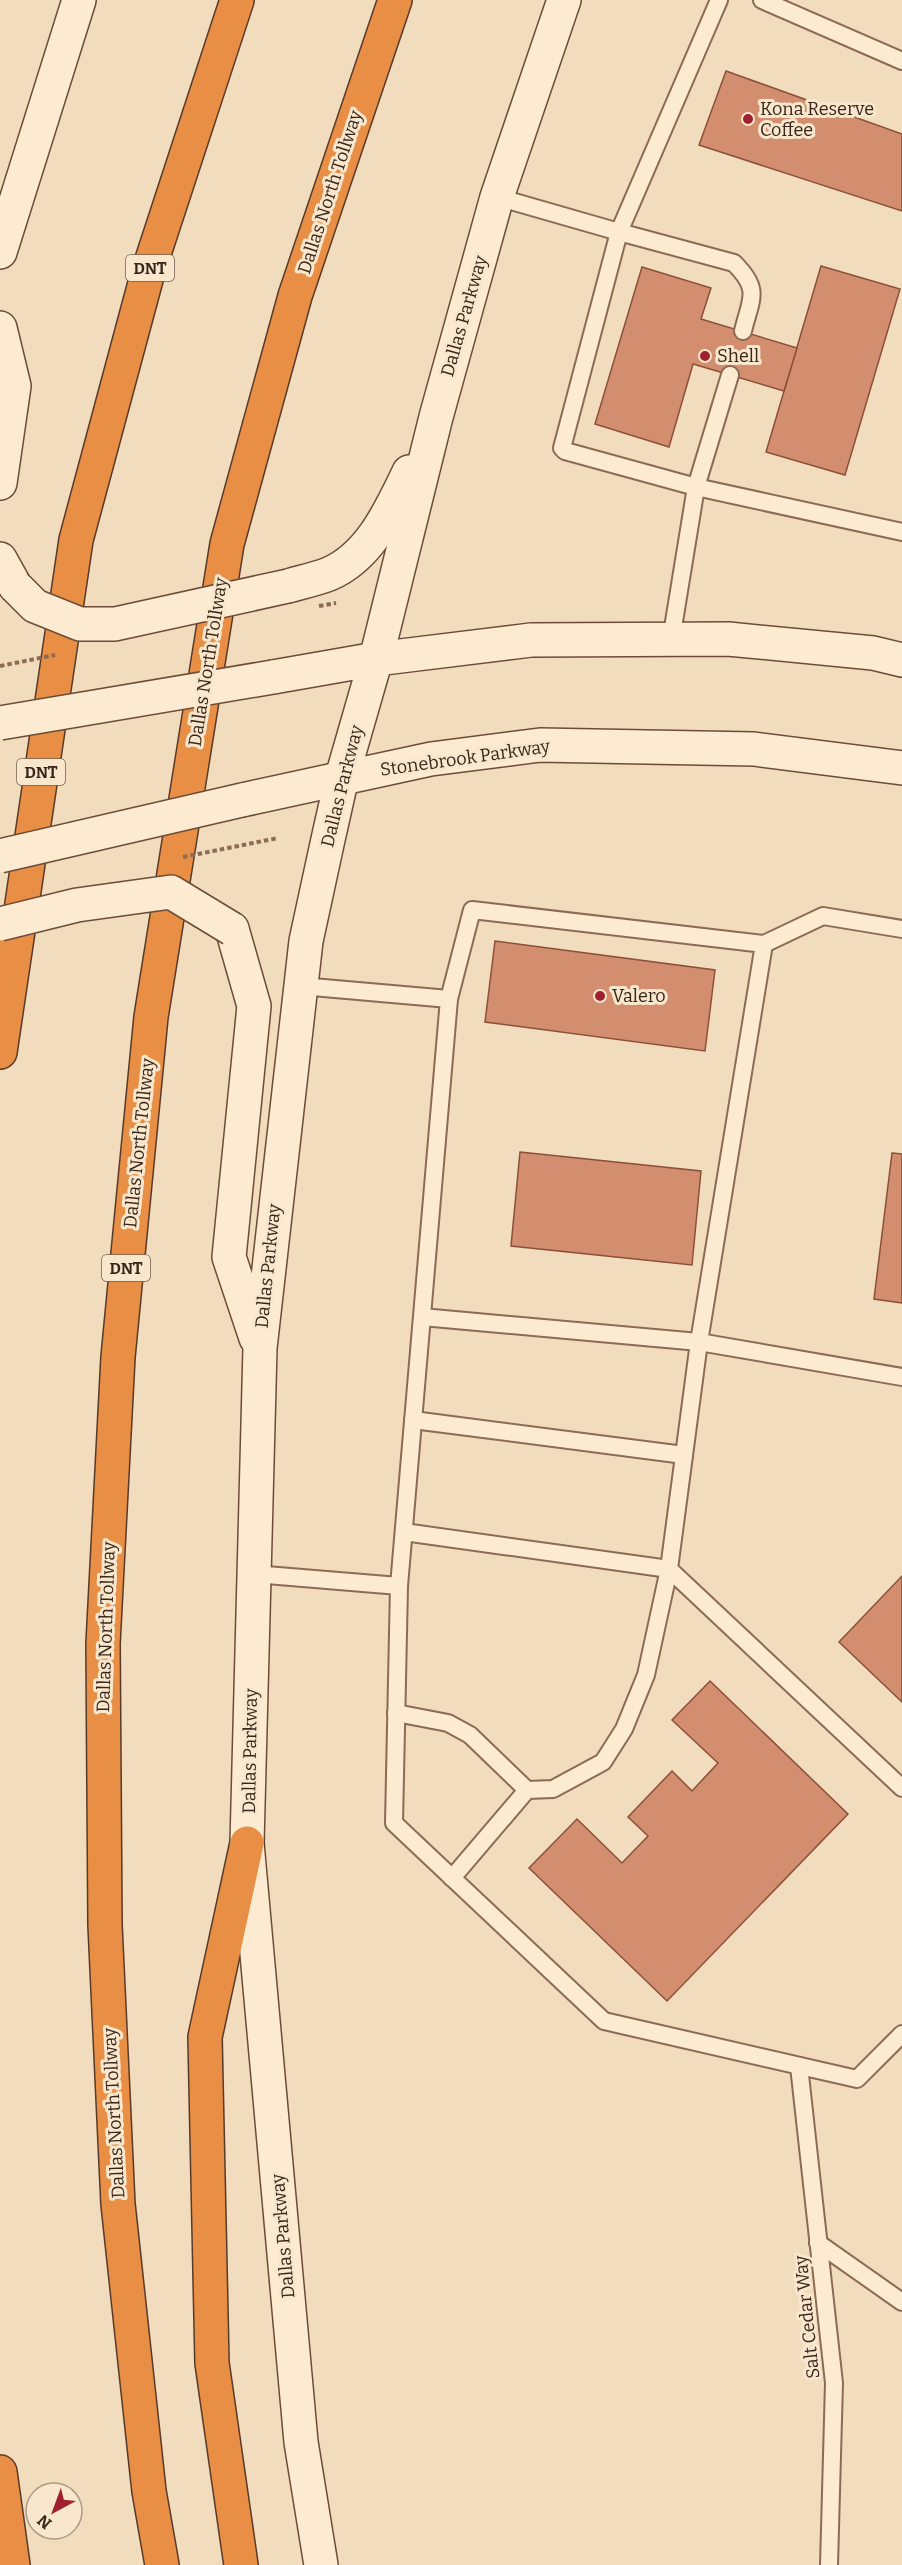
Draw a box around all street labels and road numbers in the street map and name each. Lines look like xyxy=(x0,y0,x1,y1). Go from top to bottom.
street label: Dallas North Tollway xyxy=(293,107,367,277)
street label: Dallas Parkway xyxy=(436,252,492,379)
road number: DNT xyxy=(126,255,174,281)
street label: Dallas North Tollway xyxy=(184,575,232,748)
street label: Dallas Parkway xyxy=(316,722,368,849)
street label: Stonebrook Parkway xyxy=(379,735,552,781)
road number: DNT xyxy=(17,759,65,785)
street label: Dallas North Tollway xyxy=(119,1056,159,1229)
street label: Dallas Parkway xyxy=(251,1202,286,1329)
road number: DNT xyxy=(102,1255,150,1281)
street label: Dallas North Tollway xyxy=(92,1541,120,1713)
street label: Dallas Parkway xyxy=(238,1688,262,1814)
street label: Dallas North Tollway xyxy=(99,2027,129,2199)
street label: Dallas Parkway xyxy=(267,2172,299,2299)
street label: Salt Cedar Way xyxy=(790,2254,824,2380)

